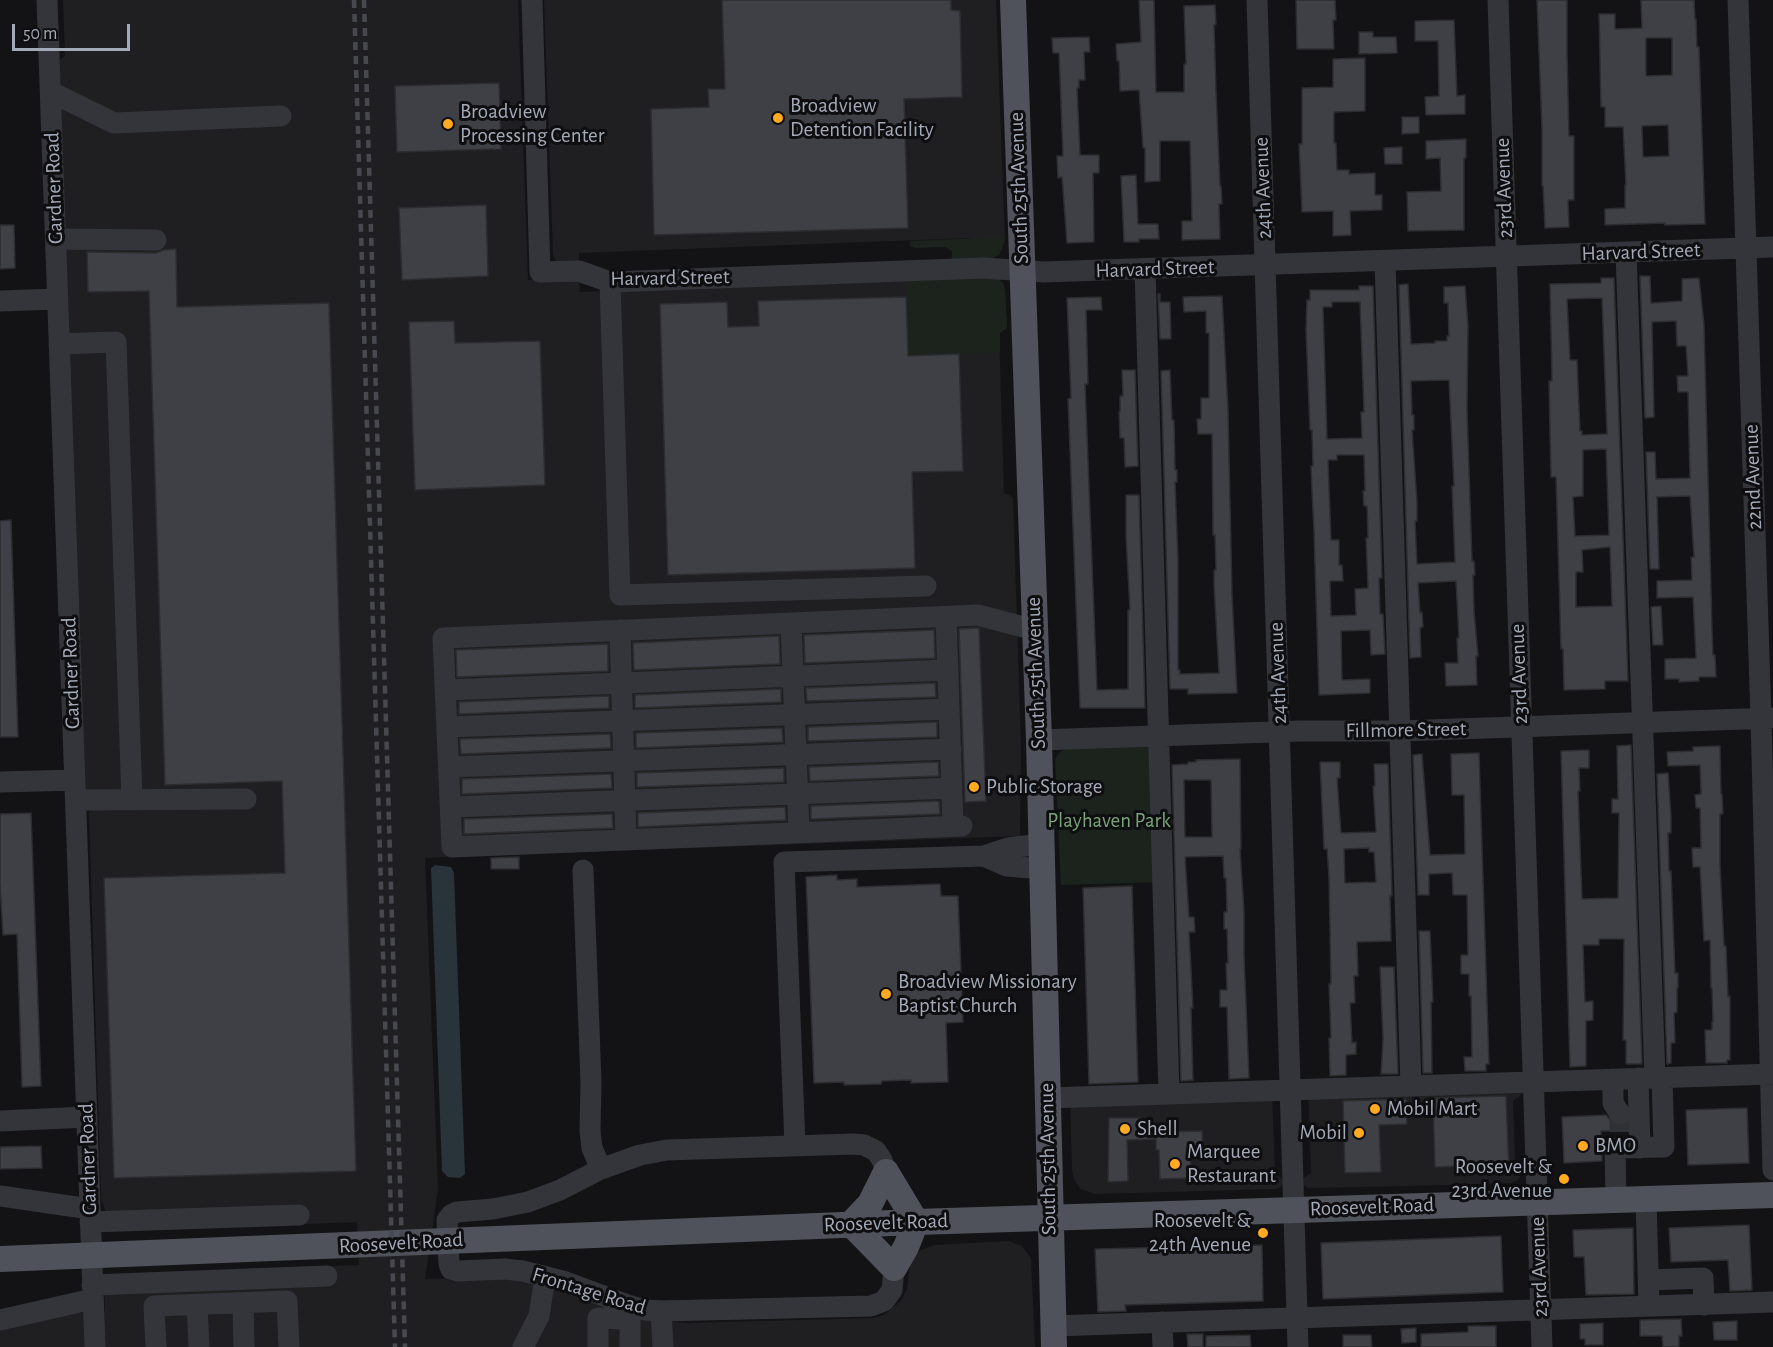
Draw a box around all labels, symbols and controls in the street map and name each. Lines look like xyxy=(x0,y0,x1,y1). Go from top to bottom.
scale bar xyxy=(15,12,134,50)
text: 50 m xyxy=(23,25,57,43)
place label: Broadview Detention Facility xyxy=(790,93,934,143)
place label: Broadview Processing Center xyxy=(460,99,605,149)
marker: Broadview Detention Facility xyxy=(771,111,785,125)
street label: South 25th Avenue xyxy=(1004,111,1034,265)
marker: Broadview Processing Center xyxy=(441,117,455,131)
street label: Gardner Road xyxy=(39,132,69,244)
street label: 24th Avenue xyxy=(1249,137,1277,239)
street label: 23rd Avenue xyxy=(1490,137,1518,239)
street label: Harvard Street xyxy=(1581,237,1701,267)
street label: Harvard Street xyxy=(1095,254,1215,284)
street label: Harvard Street xyxy=(610,264,730,292)
street label: 22nd Avenue xyxy=(1739,424,1767,530)
street label: South 25th Avenue xyxy=(1021,596,1051,750)
street label: Gardner Road xyxy=(56,617,86,729)
street label: 24th Avenue xyxy=(1264,622,1292,724)
street label: 23rd Avenue xyxy=(1505,623,1533,725)
street label: Fillmore Street xyxy=(1345,716,1467,744)
place label: Public Storage xyxy=(986,774,1103,800)
marker: Public Storage xyxy=(967,780,981,794)
park label: Playhaven Park xyxy=(1047,808,1171,834)
place label: Broadview Missionary Baptist Church xyxy=(898,969,1077,1019)
marker: Broadview Missionary Baptist Church xyxy=(879,987,893,1001)
street label: South 25th Avenue xyxy=(1034,1083,1062,1235)
place label: Mobil Mart xyxy=(1387,1096,1477,1122)
marker: Mobil Mart xyxy=(1368,1102,1382,1116)
street label: Gardner Road xyxy=(73,1103,103,1215)
place label: Shell xyxy=(1137,1116,1178,1142)
place label: Mobil xyxy=(1299,1120,1347,1146)
marker: Shell xyxy=(1118,1122,1132,1136)
marker: Mobil xyxy=(1352,1126,1366,1140)
place label: BMO xyxy=(1595,1133,1636,1159)
place label: Marquee Restaurant xyxy=(1187,1139,1276,1189)
marker: BMO xyxy=(1576,1139,1590,1153)
place label: Roosevelt & 23rd Avenue xyxy=(1451,1154,1552,1204)
marker: Marquee Restaurant xyxy=(1168,1157,1182,1171)
marker: Roosevelt & 23rd Avenue xyxy=(1557,1172,1571,1186)
street label: Roosevelt Road xyxy=(1309,1192,1435,1222)
street label: Roosevelt Road xyxy=(823,1208,949,1238)
place label: Roosevelt & 24th Avenue xyxy=(1149,1208,1251,1258)
street label: 23rd Avenue xyxy=(1525,1216,1553,1318)
marker: Roosevelt & 24th Avenue xyxy=(1256,1226,1270,1240)
street label: Roosevelt Road xyxy=(338,1227,464,1259)
street label: Frontage Road xyxy=(529,1262,649,1320)

